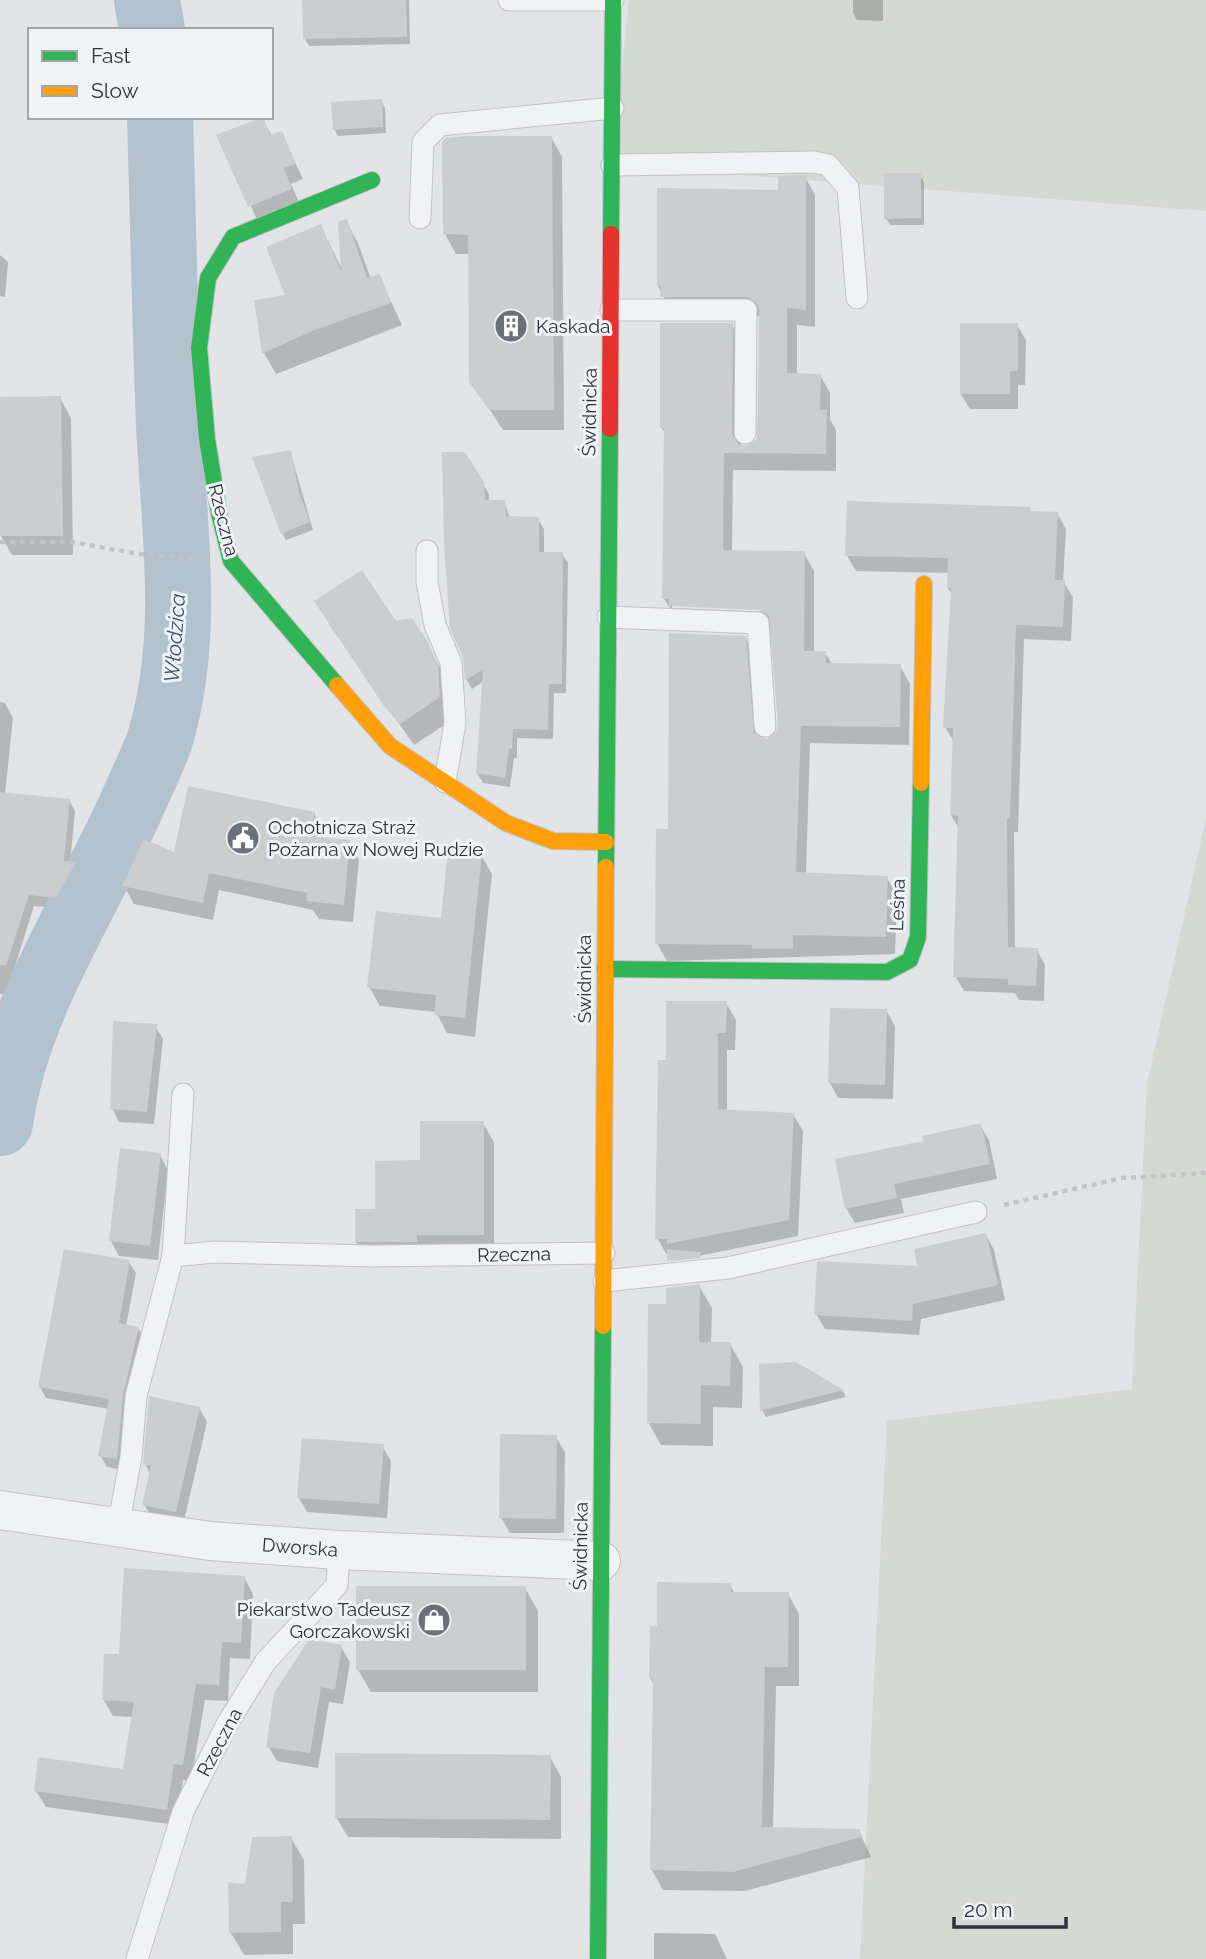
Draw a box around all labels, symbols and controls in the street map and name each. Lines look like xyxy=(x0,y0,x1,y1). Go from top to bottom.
legend xyxy=(28,28,273,119)
text: Fast xyxy=(91,43,131,68)
text: Slow xyxy=(91,78,139,103)
building icon: Kaskada xyxy=(492,307,530,345)
place label: Kaskada xyxy=(536,315,610,337)
street label: Świdnicka xyxy=(577,367,601,457)
street label: Rzeczna xyxy=(204,481,244,559)
water label: Włodzica xyxy=(159,593,190,683)
place label: Ochotnicza Straż Pożarna w Nowej Rudzie xyxy=(268,816,483,860)
public building icon: Ochotnicza Straż Pożarna w Nowej Rudzie xyxy=(224,819,262,857)
street label: Leśna xyxy=(885,878,909,932)
street label: Świdnicka xyxy=(573,935,595,1023)
street label: Rzeczna xyxy=(477,1242,551,1266)
street label: Świdnicka xyxy=(568,1501,592,1591)
street label: Dworska xyxy=(261,1533,339,1561)
place label: Piekarstwo Tadeusz Gorczakowski xyxy=(237,1598,410,1642)
shop icon: Piekarstwo Tadeusz Gorczakowski xyxy=(415,1601,453,1639)
street label: Rzeczna xyxy=(192,1704,246,1780)
scale bar xyxy=(954,1885,1066,1929)
text: 20 m xyxy=(964,1897,1012,1922)

